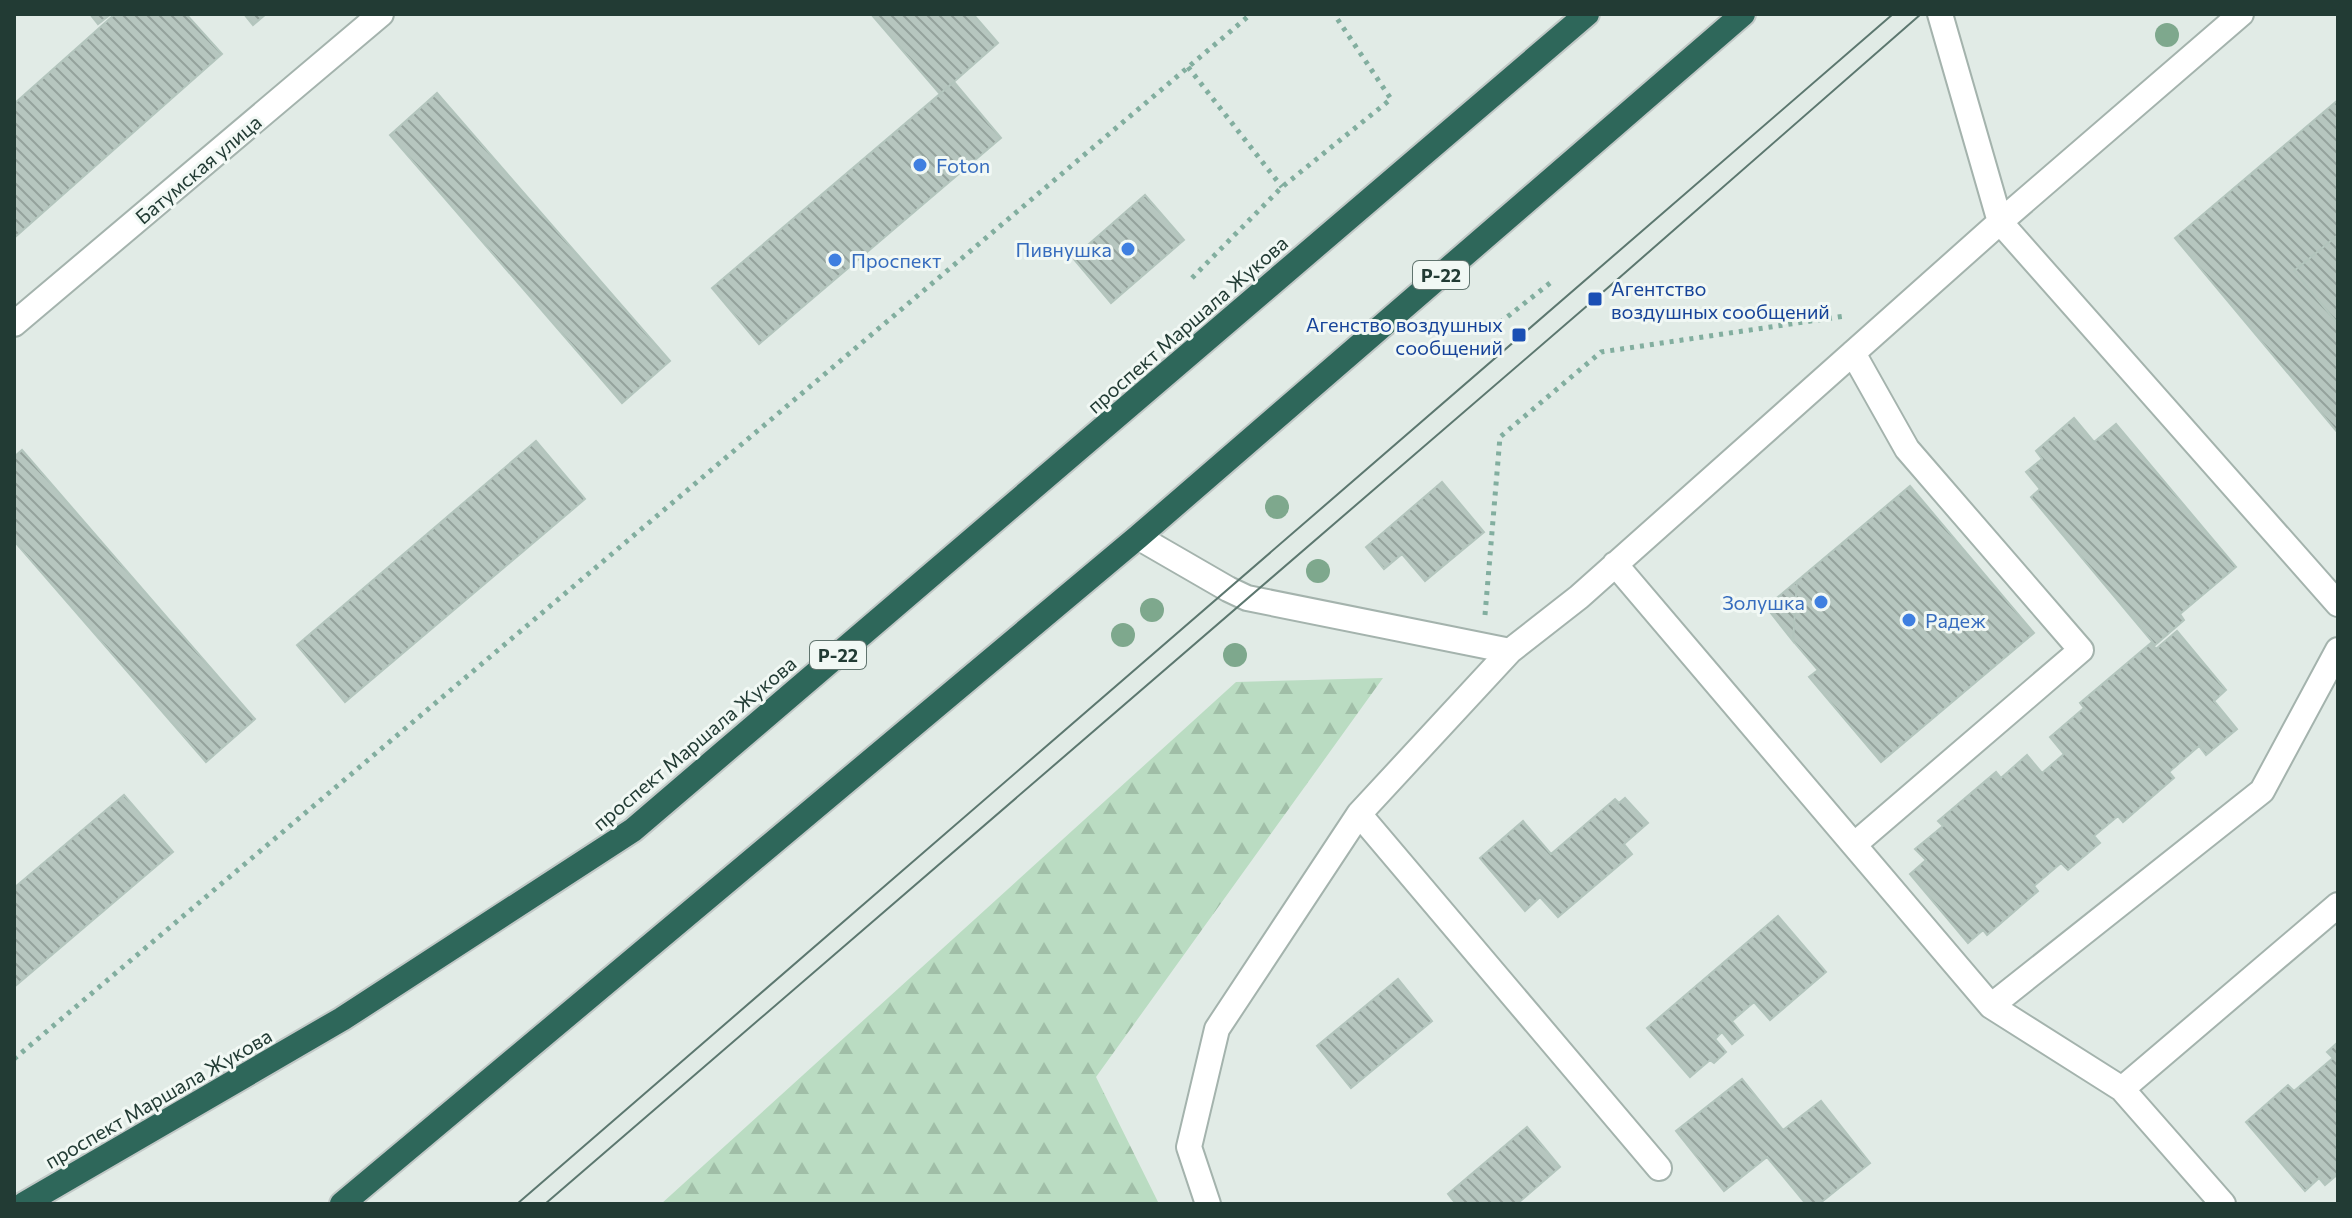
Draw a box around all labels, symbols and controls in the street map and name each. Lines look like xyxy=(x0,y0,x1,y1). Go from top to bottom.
street label: Батумская улица xyxy=(130,109,266,229)
place label: Foton xyxy=(936,153,990,177)
marker: Foton xyxy=(911,156,929,174)
street label: проспект Маршала Жукова xyxy=(1082,230,1292,418)
place label: Пивнушка xyxy=(1016,237,1112,261)
marker: Пивнушка xyxy=(1119,240,1137,258)
place label: Проспект xyxy=(851,248,942,272)
marker: Проспект xyxy=(826,251,844,269)
road number: Р-22 xyxy=(1413,261,1469,289)
place label: Агентство воздушных сообщений xyxy=(1611,276,1830,323)
marker: Агентство воздушных сообщений xyxy=(1586,290,1604,308)
place label: Агенство воздушных сообщений xyxy=(1306,312,1503,359)
marker: Агенство воздушных сообщений xyxy=(1510,326,1528,344)
place label: Золушка xyxy=(1722,590,1805,614)
marker: Золушка xyxy=(1812,593,1830,611)
place label: Радеж xyxy=(1925,608,1986,632)
marker: Радеж xyxy=(1900,611,1918,629)
road number: Р-22 xyxy=(810,641,866,669)
street label: проспект Маршала Жукова xyxy=(587,651,801,835)
street label: проспект Маршала Жукова xyxy=(40,1023,276,1173)

